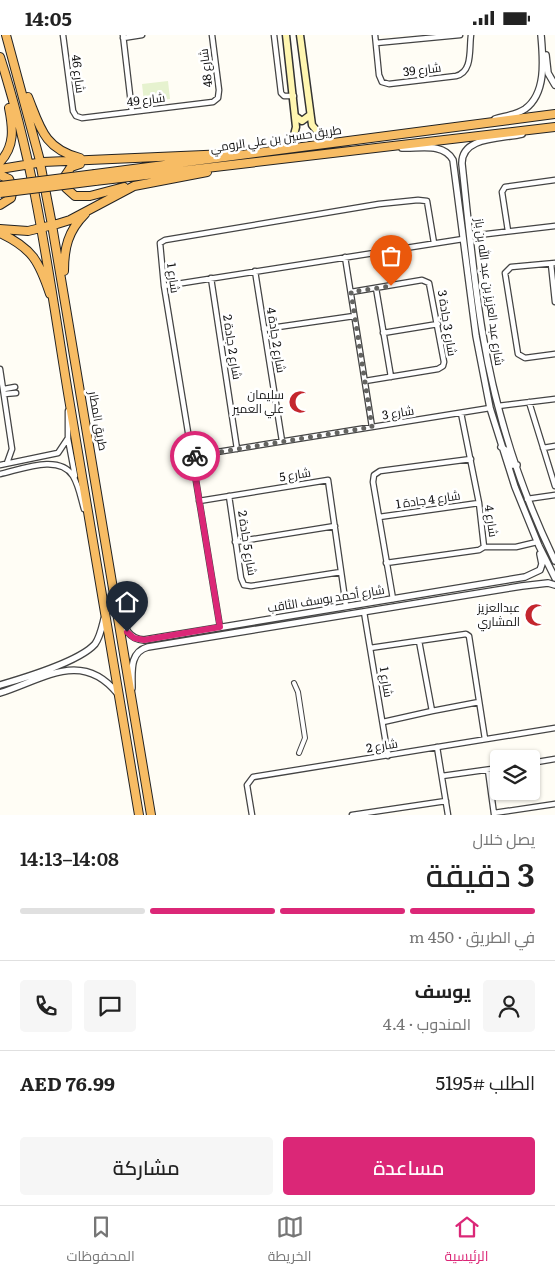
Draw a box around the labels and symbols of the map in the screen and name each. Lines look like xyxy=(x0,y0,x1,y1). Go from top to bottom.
street label: شارع 48 xyxy=(194,48,216,89)
street label: شارع 46 xyxy=(68,54,90,94)
street label: شارع 39 xyxy=(402,58,442,80)
street label: شارع 49 xyxy=(126,88,166,110)
street label: طريق حسين بن علي الرومي xyxy=(209,120,343,158)
street label: شارع عبد العزيز بن عبد الله بن باز xyxy=(471,216,509,367)
pin xyxy=(370,235,412,286)
street label: شارع 1 xyxy=(163,261,185,294)
street label: شارع 3 جادة 3 xyxy=(434,289,462,357)
street label: شارع 2 جادة 4 xyxy=(263,306,291,374)
street label: شارع 2 جادة 2 xyxy=(219,313,247,381)
place label: سليمان علي العمير xyxy=(231,385,284,419)
street label: طريق المطار xyxy=(85,389,113,452)
mosque icon: سليمان علي العمير xyxy=(287,389,313,415)
street label: شارع 3 xyxy=(381,401,415,423)
courier xyxy=(170,431,220,481)
street label: شارع 5 xyxy=(278,463,312,485)
street label: شارع 4 جادة 1 xyxy=(394,486,461,512)
street label: شارع 4 xyxy=(481,504,503,538)
street label: شارع 5 جادة 2 xyxy=(234,509,262,577)
street label: شارع أحمد يوسف الثاقب xyxy=(266,580,386,616)
pin xyxy=(106,581,148,632)
place label: عبدالعزيز المشاري xyxy=(476,598,520,632)
mosque icon: عبدالعزيز المشاري xyxy=(523,602,549,628)
street label: شارع 1 xyxy=(376,665,398,698)
street label: شارع 2 xyxy=(365,734,399,756)

